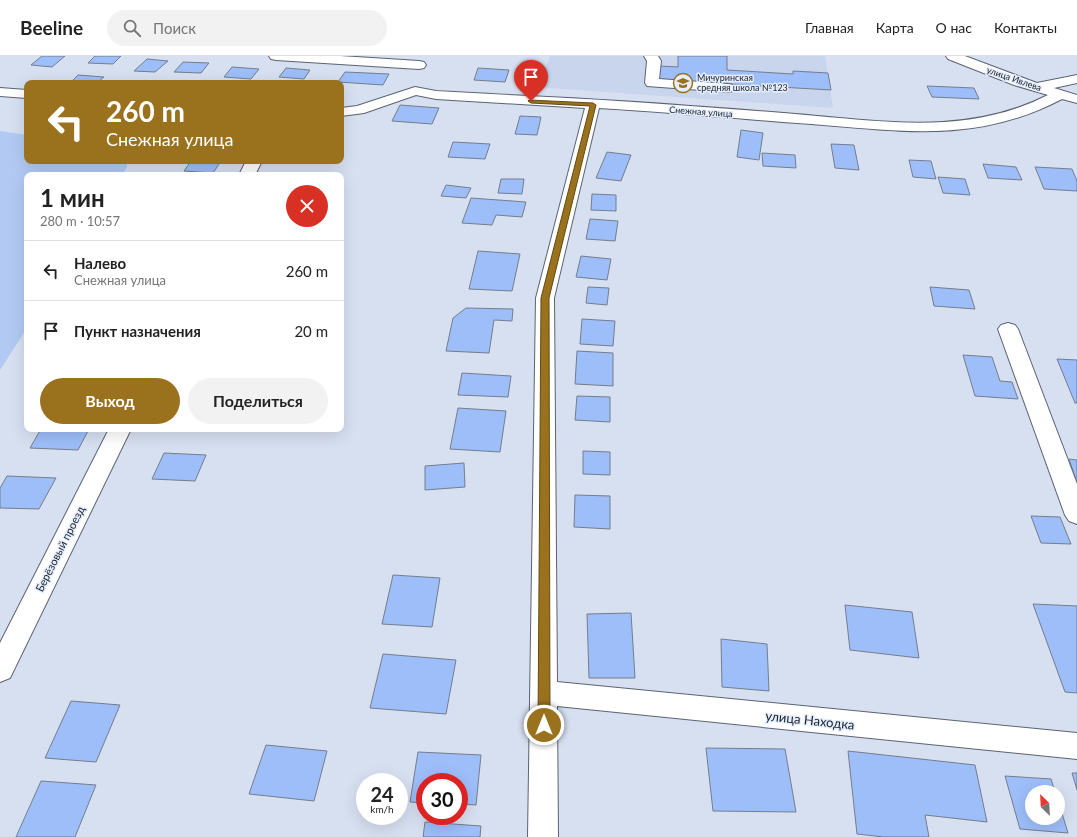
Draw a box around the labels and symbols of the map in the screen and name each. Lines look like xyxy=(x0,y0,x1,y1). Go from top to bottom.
pin xyxy=(514,60,548,101)
street label: улица Ивлева xyxy=(985,64,1043,93)
school or university icon: Мичуринская средняя школа №123 xyxy=(672,72,694,94)
place label: Мичуринская средняя школа №123 xyxy=(697,72,788,93)
street label: Снежная улица xyxy=(669,104,733,119)
street label: Берёзовый проезд xyxy=(32,504,87,594)
position arrow xyxy=(523,704,565,746)
street label: улица Находка xyxy=(765,707,855,733)
speed limit sign: 30 xyxy=(416,773,468,825)
north arrow xyxy=(1025,785,1065,825)

